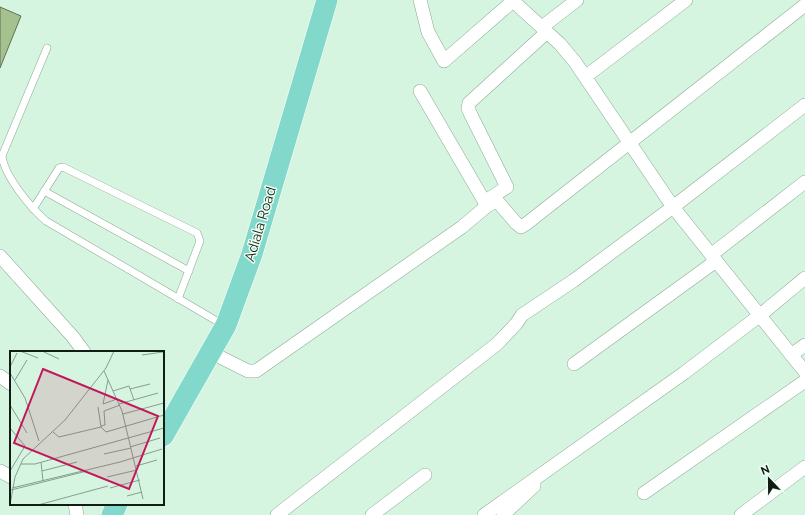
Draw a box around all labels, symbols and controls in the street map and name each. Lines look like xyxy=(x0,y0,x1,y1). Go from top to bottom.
street label: Adiala Road xyxy=(241,185,279,263)
inset map xyxy=(10,351,164,505)
north arrow xyxy=(749,459,789,499)
text: N xyxy=(759,463,772,478)

